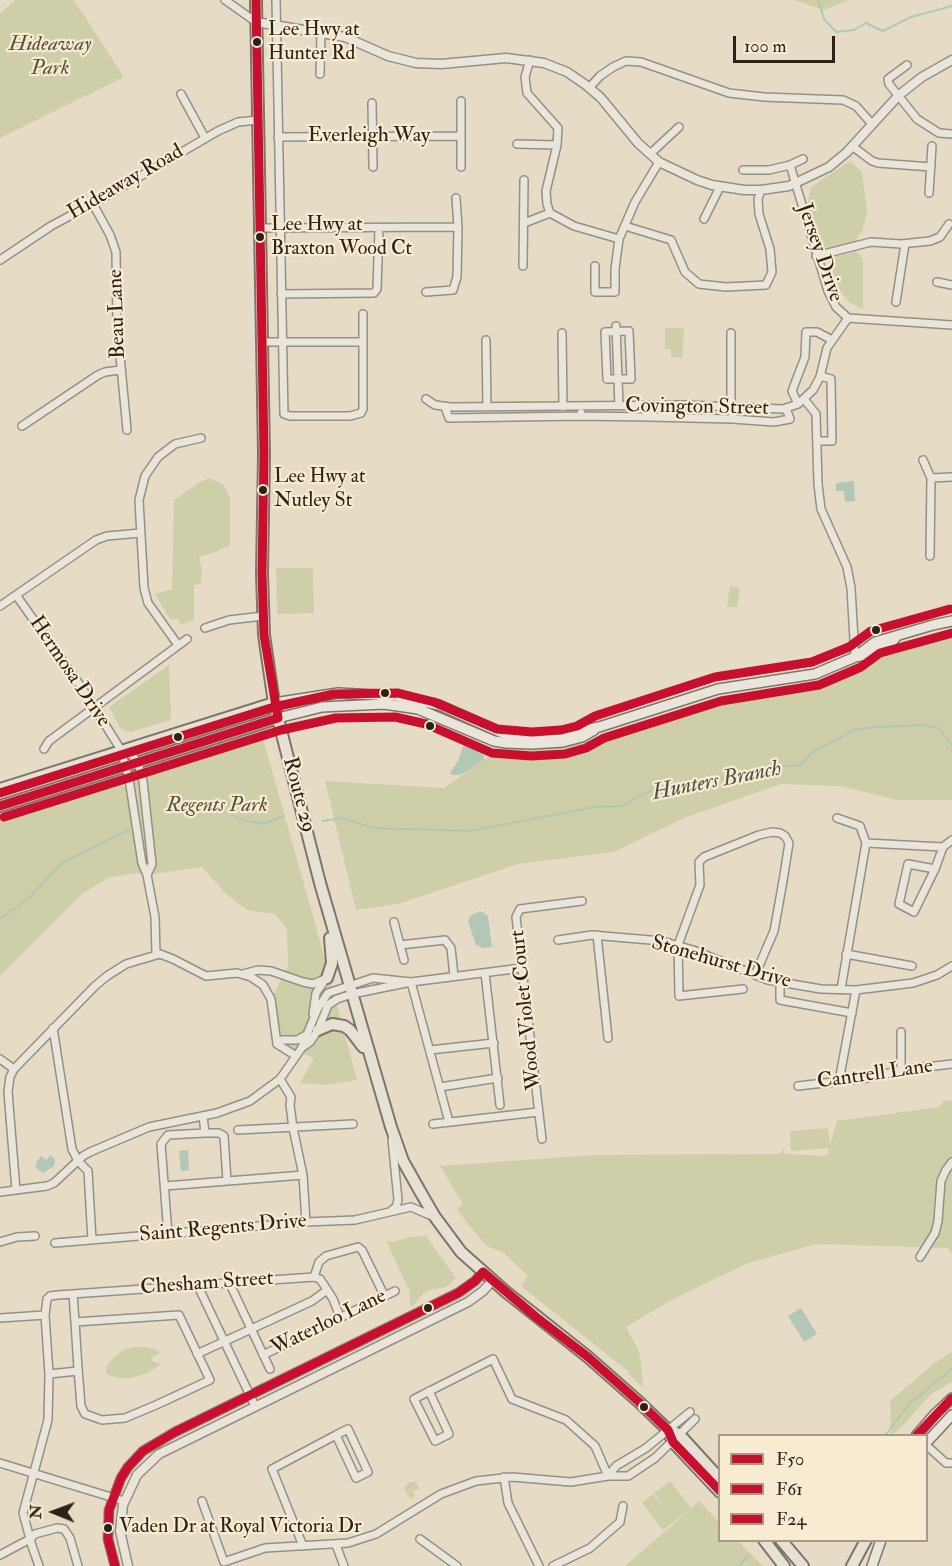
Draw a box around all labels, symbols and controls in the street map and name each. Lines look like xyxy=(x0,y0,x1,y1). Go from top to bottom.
place label: Lee Hwy at Hunter Rd xyxy=(268,19,360,66)
scale bar xyxy=(736,24,838,62)
park label: Hideaway Park xyxy=(9,32,91,82)
text: 100 m xyxy=(744,35,787,58)
marker: Lee Hwy at Hunter Rd xyxy=(251,36,263,48)
street label: Everleigh Way xyxy=(308,123,430,149)
street label: Hideaway Road xyxy=(64,140,188,226)
street label: Jersey Drive xyxy=(790,200,848,306)
place label: Lee Hwy at Braxton Wood Ct xyxy=(271,214,412,261)
marker: Lee Hwy at Braxton Wood Ct xyxy=(254,231,266,243)
street label: Beau Lane xyxy=(104,269,132,359)
street label: Covington Street xyxy=(625,394,769,422)
place label: Lee Hwy at Nutley St xyxy=(274,466,366,513)
marker: Lee Hwy at Nutley St xyxy=(257,484,269,496)
street label: Hermosa Drive xyxy=(23,612,115,732)
unlabelled marker xyxy=(870,624,882,636)
unlabelled marker xyxy=(379,687,391,699)
unlabelled marker xyxy=(424,720,436,732)
unlabelled marker xyxy=(172,731,184,743)
street label: Route 29 xyxy=(276,754,320,836)
water label: Hunters Branch xyxy=(650,757,784,807)
park label: Regents Park xyxy=(166,793,268,819)
street label: Wood Violet Court xyxy=(506,929,548,1091)
street label: Stonehurst Drive xyxy=(648,931,794,995)
street label: Cantrell Lane xyxy=(816,1054,934,1096)
street label: Saint Regents Drive xyxy=(138,1209,308,1249)
street label: Chesham Street xyxy=(140,1267,274,1301)
street label: Waterloo Lane xyxy=(267,1284,391,1362)
unlabelled marker xyxy=(422,1302,434,1314)
unlabelled marker xyxy=(638,1401,650,1413)
legend xyxy=(718,1434,928,1542)
text: F50 xyxy=(776,1448,804,1471)
text: F61 xyxy=(776,1478,803,1501)
north arrow xyxy=(24,1482,84,1542)
text: N xyxy=(26,1504,46,1519)
text: F24 xyxy=(776,1508,806,1531)
place label: Vaden Dr at Royal Victoria Dr xyxy=(119,1516,362,1540)
marker: Vaden Dr at Royal Victoria Dr xyxy=(102,1522,114,1534)

